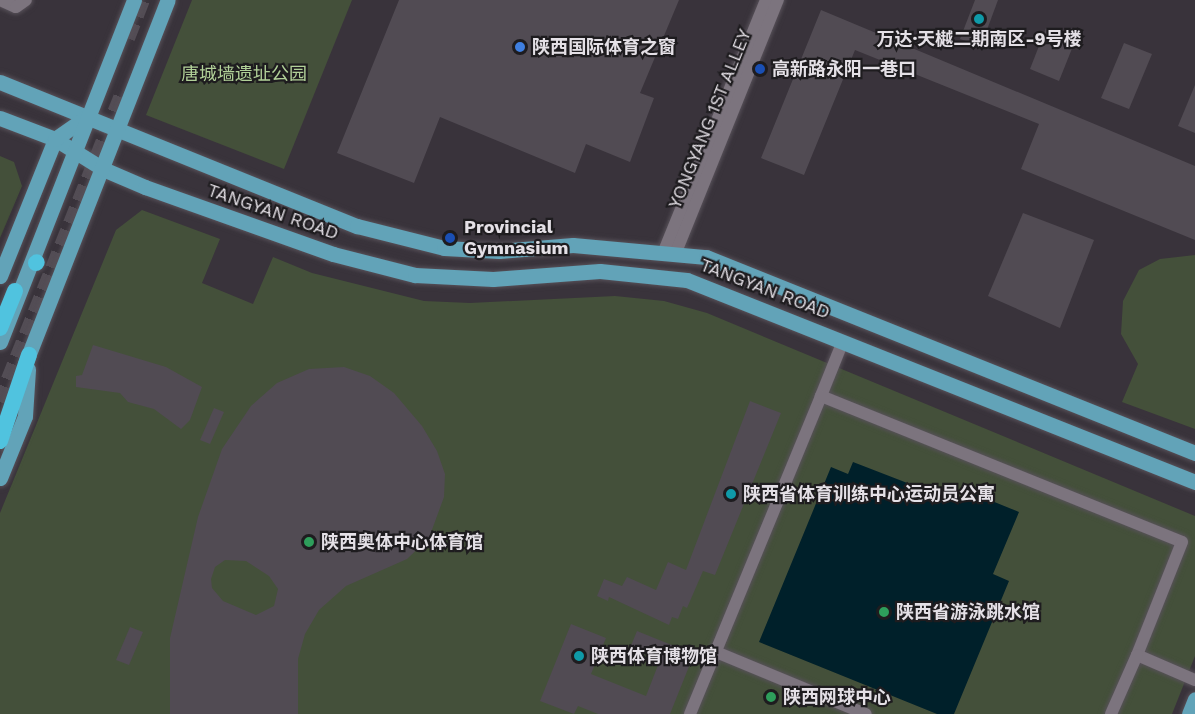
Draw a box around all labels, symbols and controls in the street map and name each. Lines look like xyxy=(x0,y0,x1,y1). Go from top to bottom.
marker: 万达·天樾二期南区-9号楼 xyxy=(972,12,986,26)
street label: YONGYANG 1ST ALLEY xyxy=(664,25,756,213)
place label: 万达·天樾二期南区-9号楼 xyxy=(876,28,1082,50)
place label: 陕西国际体育之窗 xyxy=(532,36,676,58)
marker: 陕西国际体育之窗 xyxy=(513,40,527,54)
place label: 高新路永阳一巷口 xyxy=(772,58,916,80)
marker: 高新路永阳一巷口 xyxy=(753,62,767,76)
park label: 唐城墙遗址公园 xyxy=(181,63,307,85)
street label: TANGYAN ROAD xyxy=(205,179,341,245)
place label: Provincial Gymnasium xyxy=(464,217,569,260)
marker: Provincial Gymnasium xyxy=(441,229,459,247)
street label: TANGYAN ROAD xyxy=(697,254,833,324)
place label: 陕西省体育训练中心运动员公寓 xyxy=(743,483,995,505)
marker: 陕西省体育训练中心运动员公寓 xyxy=(724,487,738,501)
place label: 陕西奥体中心体育馆 xyxy=(321,531,483,553)
marker: 陕西奥体中心体育馆 xyxy=(302,535,316,549)
place label: 陕西省游泳跳水馆 xyxy=(896,601,1040,623)
marker: 陕西省游泳跳水馆 xyxy=(877,605,891,619)
place label: 陕西体育博物馆 xyxy=(591,645,717,667)
marker: 陕西体育博物馆 xyxy=(572,649,586,663)
place label: 陕西网球中心 xyxy=(783,686,891,708)
marker: 陕西网球中心 xyxy=(764,690,778,704)

